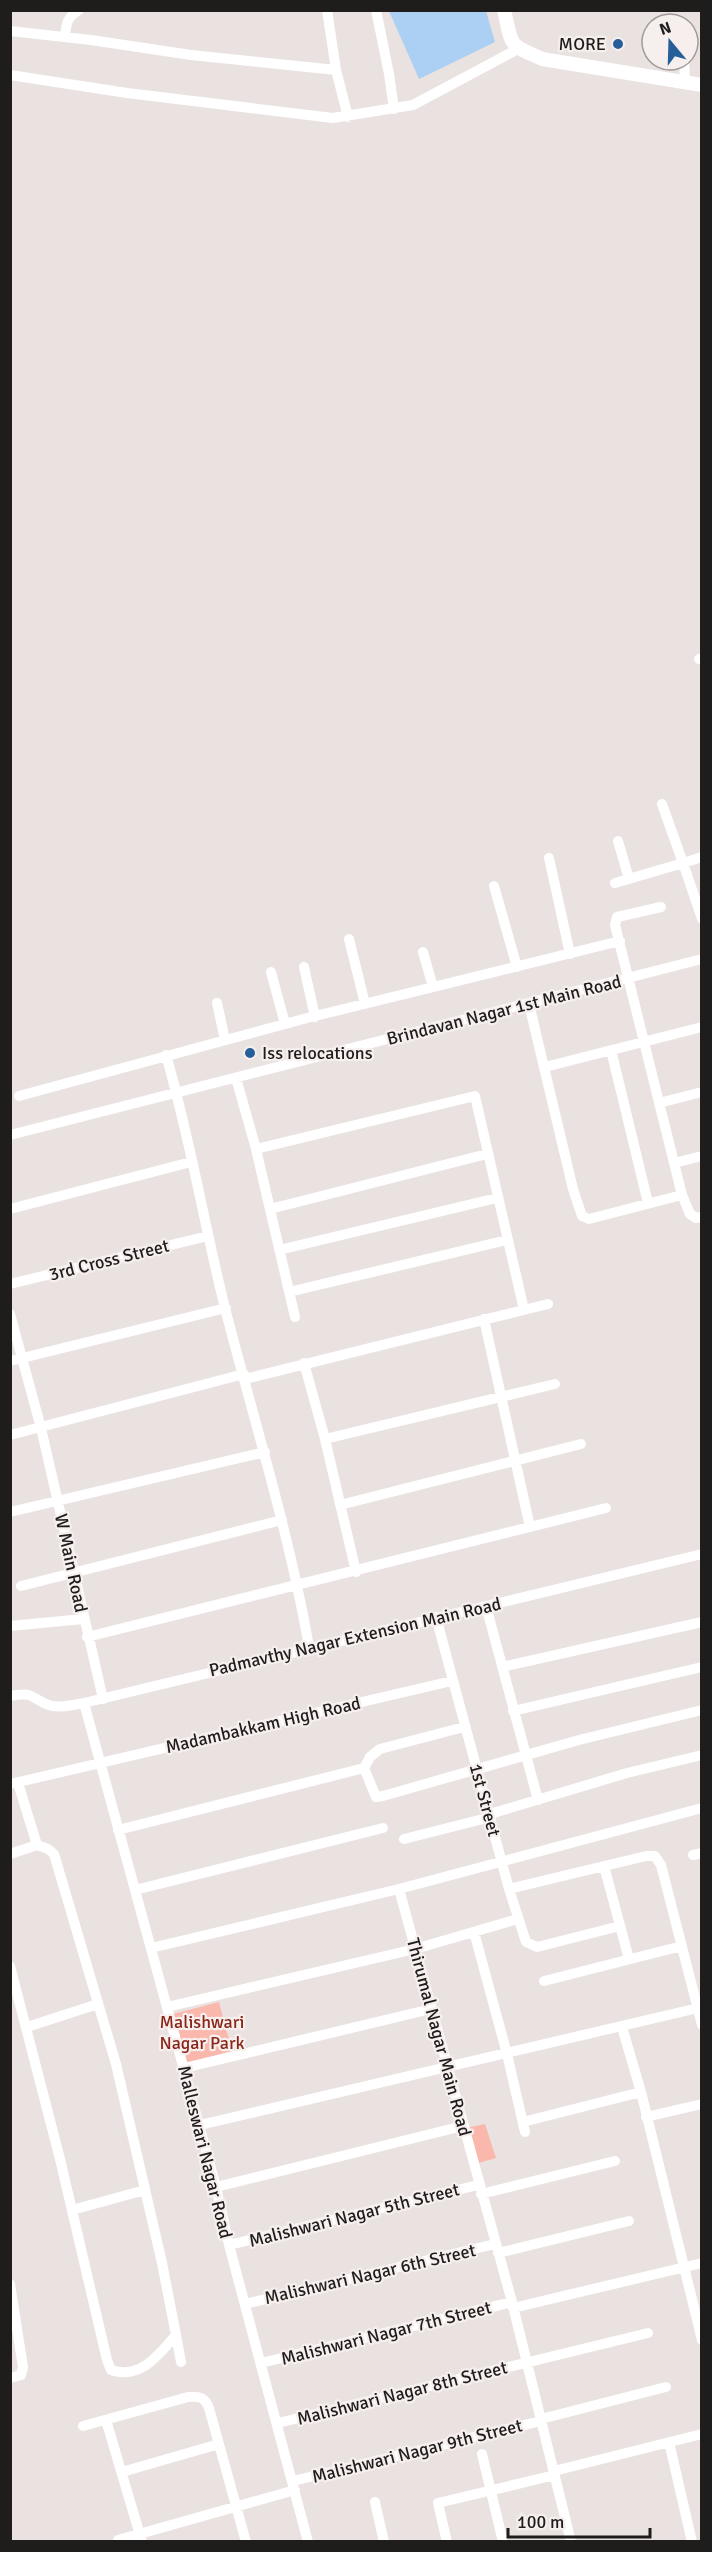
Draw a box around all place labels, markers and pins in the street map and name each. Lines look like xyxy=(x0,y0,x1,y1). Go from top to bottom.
place label: MORE xyxy=(559,33,606,55)
marker: MORE xyxy=(611,37,625,51)
place label: Iss relocations xyxy=(262,1042,373,1064)
marker: Iss relocations xyxy=(243,1046,257,1060)

